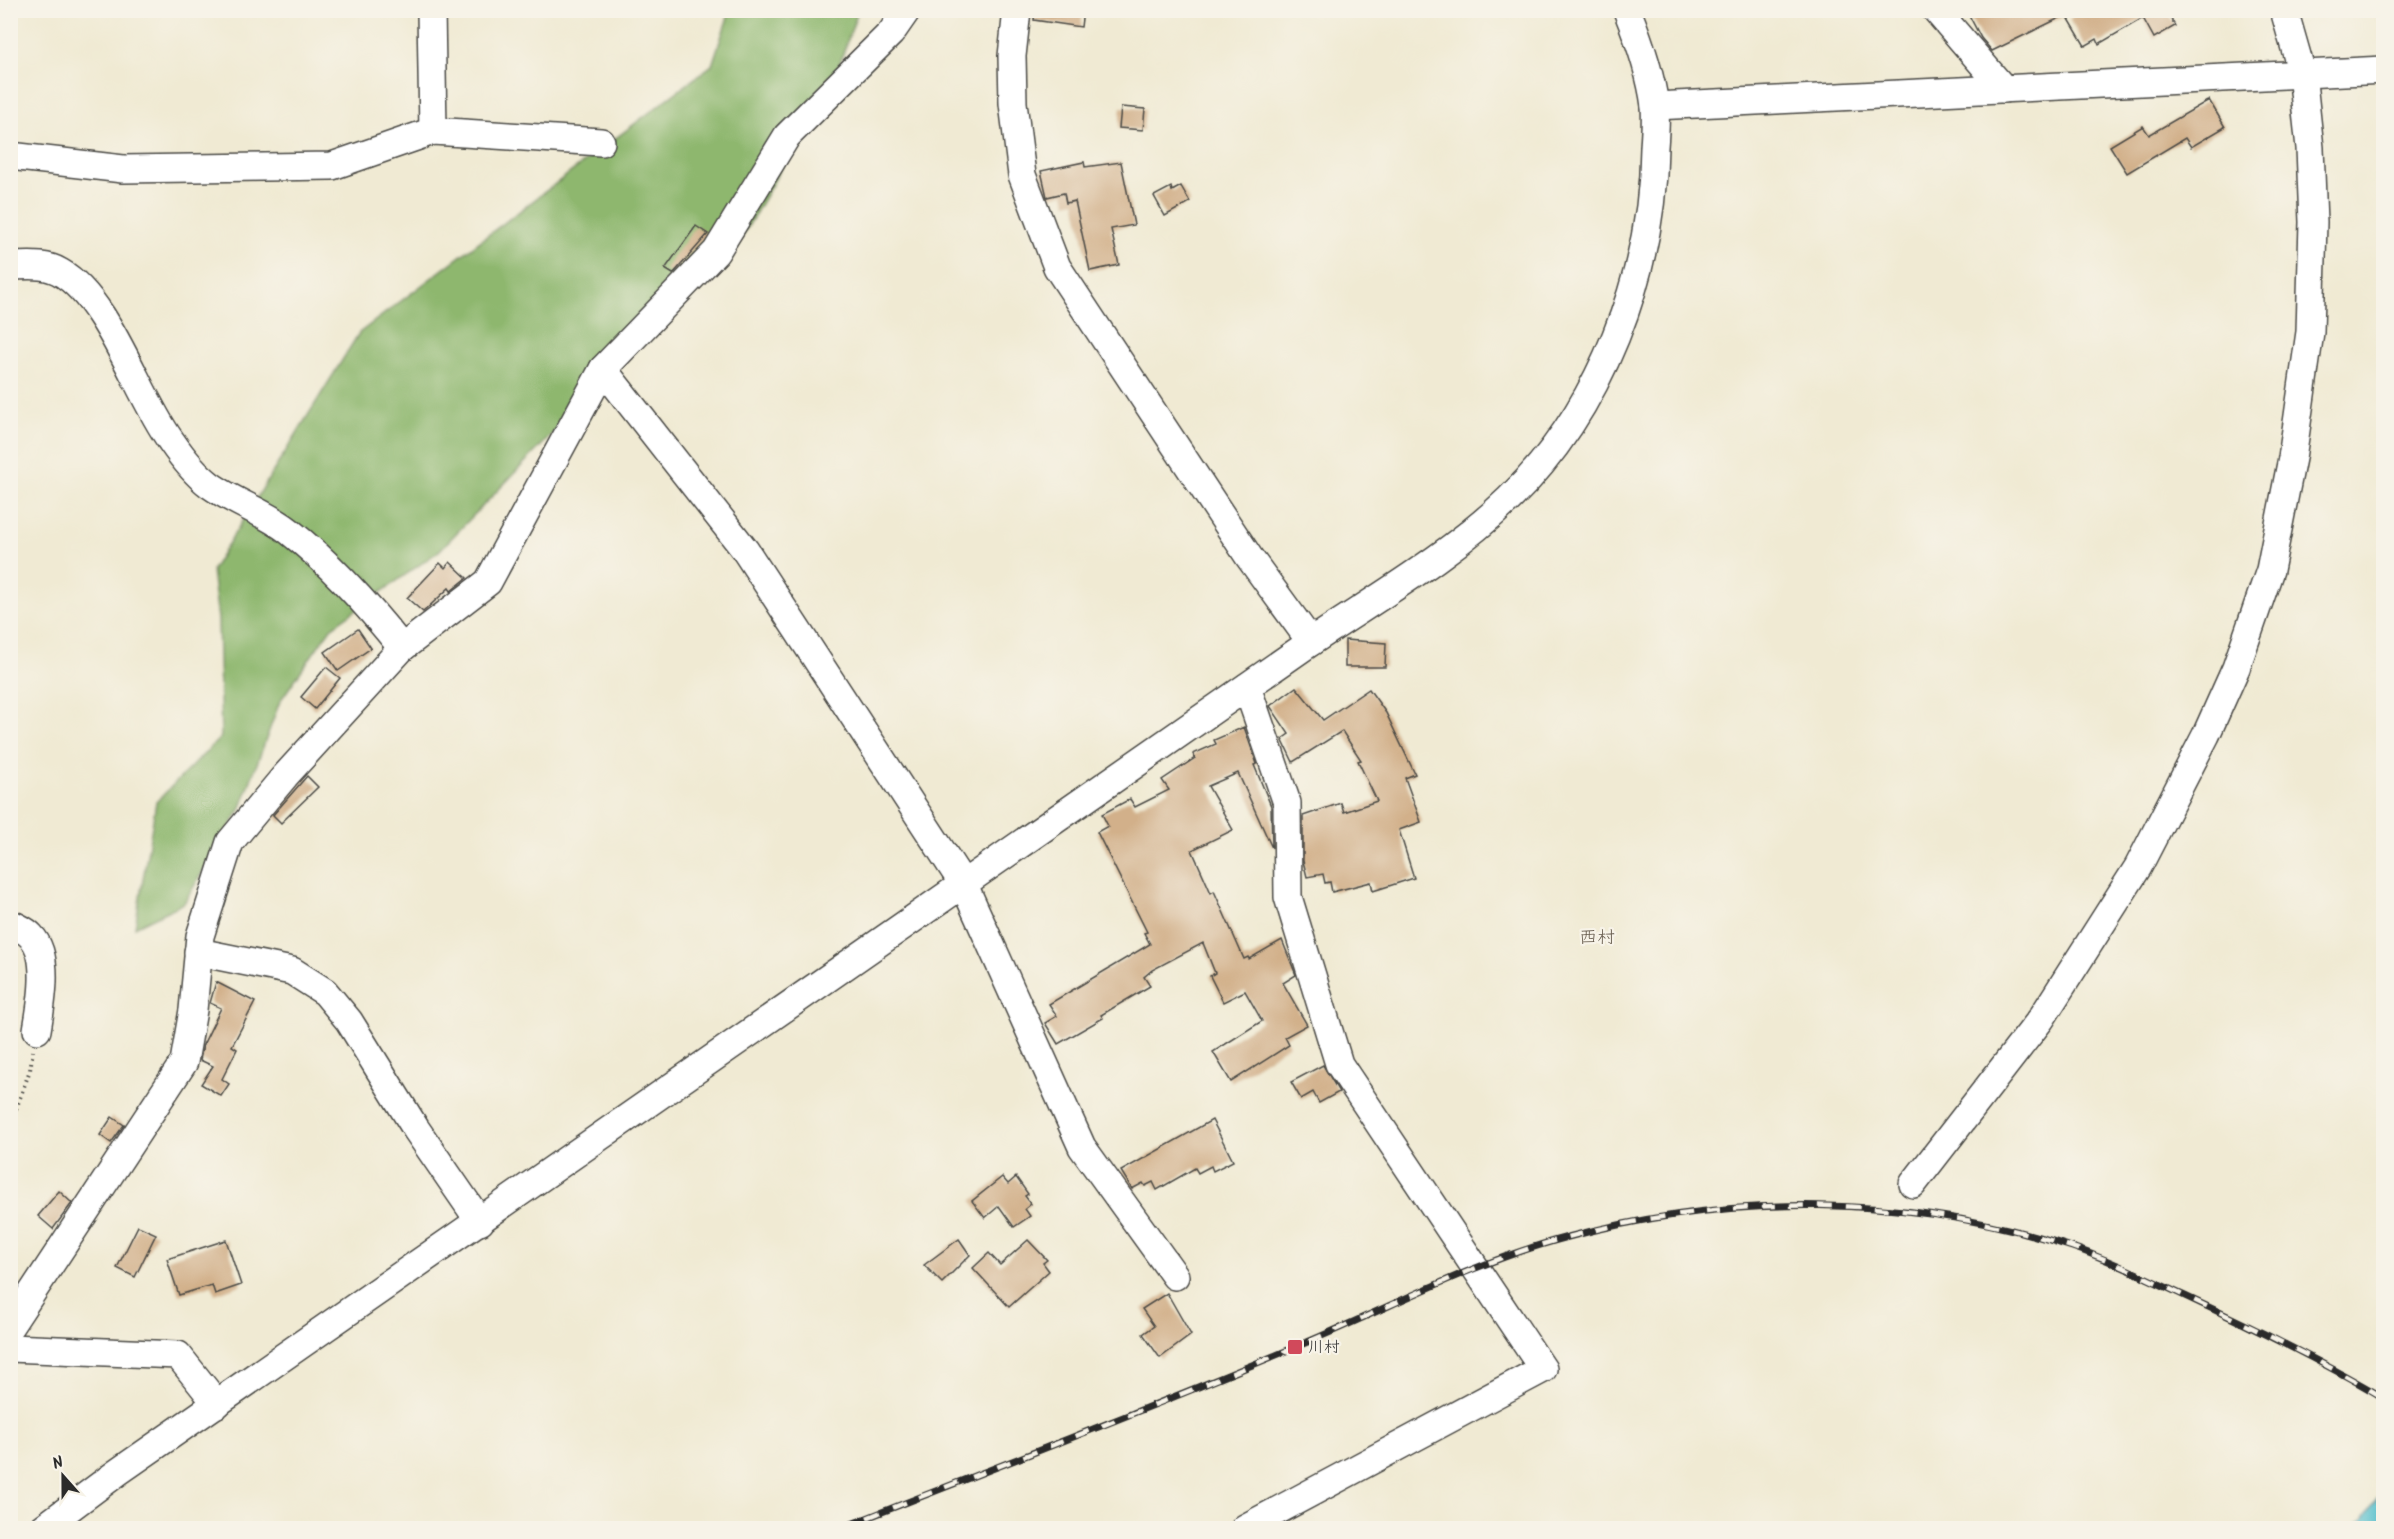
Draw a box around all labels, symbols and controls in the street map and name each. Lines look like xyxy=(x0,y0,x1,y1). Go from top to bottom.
district label: 西村 xyxy=(1579,924,1615,953)
place label: 川村 xyxy=(1308,1335,1340,1360)
marker: 川村 xyxy=(1286,1338,1304,1356)
north arrow xyxy=(33,1446,93,1506)
text: N xyxy=(49,1450,67,1477)

